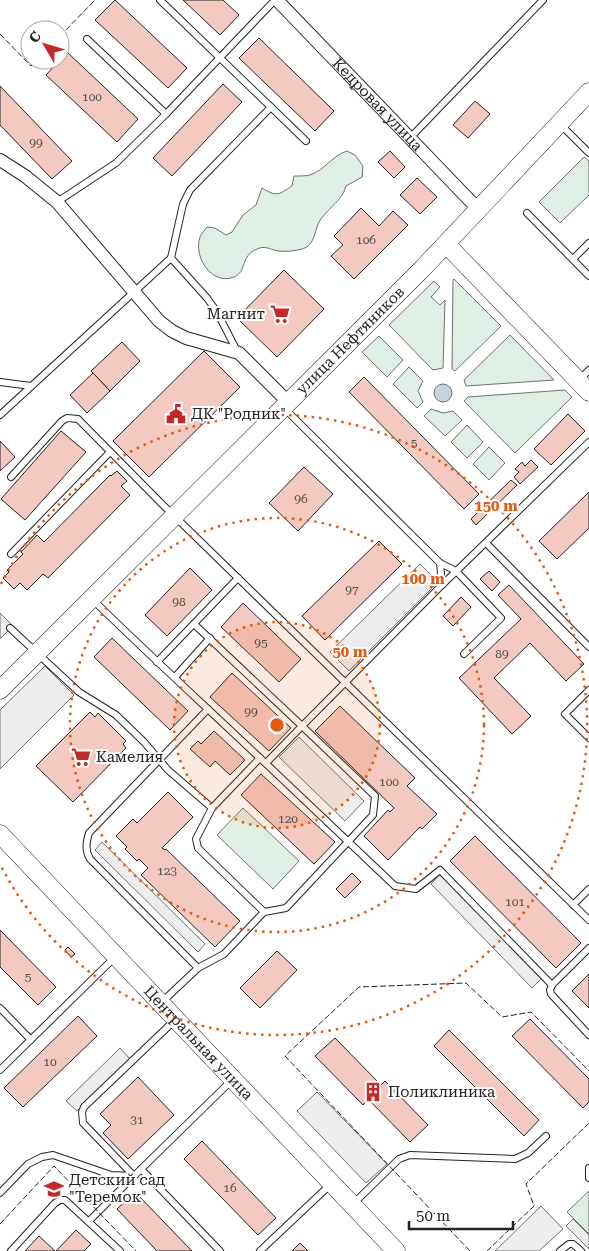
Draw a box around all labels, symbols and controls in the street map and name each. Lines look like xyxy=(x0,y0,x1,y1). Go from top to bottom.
north arrow xyxy=(20,20,70,70)
text: С xyxy=(25,28,44,46)
street label: Кедровая улица xyxy=(329,54,426,155)
house number: 100 xyxy=(82,90,102,104)
house number: 99 xyxy=(29,136,43,150)
house number: 106 xyxy=(356,233,376,247)
street label: улица Нефтяников xyxy=(293,283,408,398)
supermarket icon: Магнит xyxy=(269,303,291,325)
place label: Магнит xyxy=(207,305,265,323)
public building icon: ДК "Родник" xyxy=(165,403,187,425)
place label: ДК "Родник" xyxy=(191,405,286,423)
house number: 5 xyxy=(411,436,418,450)
house number: 96 xyxy=(294,492,308,506)
text: 150 m xyxy=(474,497,518,515)
text: 100 m xyxy=(401,570,445,588)
house number: 97 xyxy=(345,583,359,597)
house number: 98 xyxy=(172,595,186,609)
house number: 95 xyxy=(254,636,268,650)
text: 50 m xyxy=(332,643,368,661)
house number: 89 xyxy=(495,647,509,661)
house number: 99 xyxy=(244,705,258,719)
centre of rings xyxy=(268,716,286,734)
supermarket icon: Камелия xyxy=(70,746,92,768)
place label: Камелия xyxy=(96,748,163,766)
house number: 100 xyxy=(379,775,399,789)
house number: 120 xyxy=(278,812,298,826)
house number: 123 xyxy=(157,864,177,878)
house number: 101 xyxy=(505,895,525,909)
house number: 5 xyxy=(25,970,32,984)
street label: Центральная улица xyxy=(140,982,257,1104)
house number: 10 xyxy=(43,1055,57,1069)
building icon: Поликлиника xyxy=(362,1081,384,1103)
place label: Поликлиника xyxy=(388,1083,495,1101)
house number: 31 xyxy=(130,1113,144,1127)
place label: Детский сад "Теремок" xyxy=(69,1171,166,1206)
school or university icon: Детский сад "Теремок" xyxy=(43,1178,65,1200)
house number: 16 xyxy=(223,1181,237,1195)
scale bar xyxy=(409,1198,513,1230)
text: 50 m xyxy=(416,1207,451,1225)

